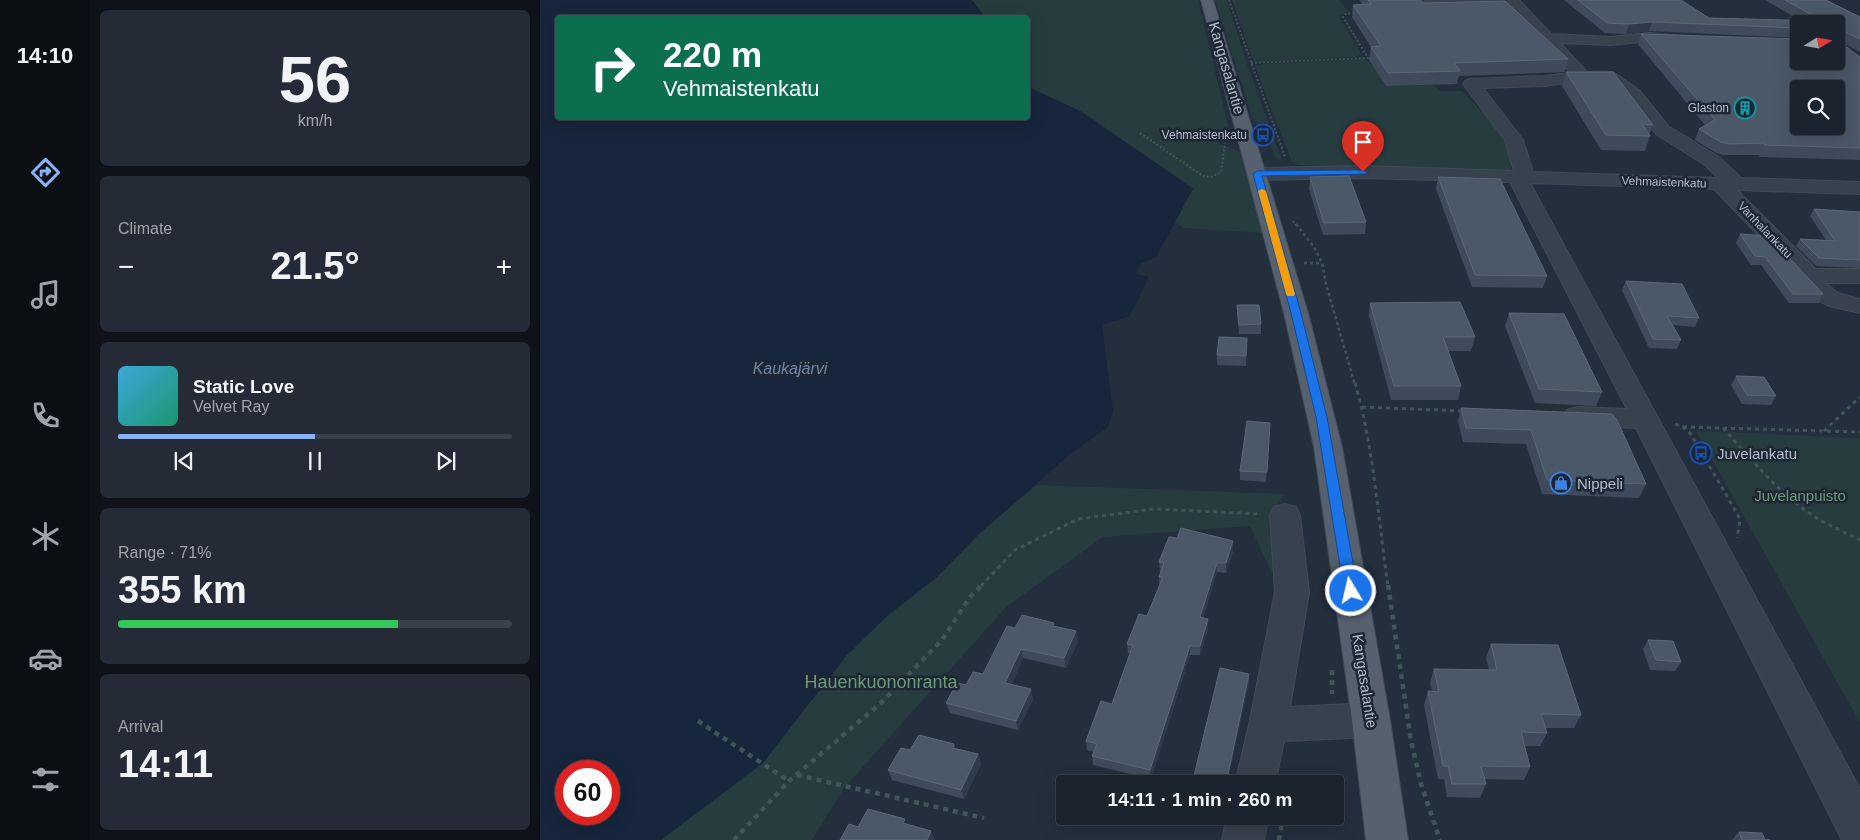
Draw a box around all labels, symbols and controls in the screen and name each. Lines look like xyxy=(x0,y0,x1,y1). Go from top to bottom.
north arrow xyxy=(1790,15,1845,70)
map controls xyxy=(1790,15,1845,135)
street label: Kangasalantie xyxy=(1206,20,1248,116)
icon: right xyxy=(580,35,645,100)
text: 220 m xyxy=(663,35,762,74)
text: 14:10 xyxy=(17,43,73,68)
text: 56 xyxy=(279,43,351,116)
text: Vehmaistenkatu xyxy=(663,76,820,101)
button: search xyxy=(1790,80,1845,135)
building icon: Glaston xyxy=(1733,96,1757,120)
place label: Glaston xyxy=(1688,101,1729,115)
text: km/h xyxy=(298,112,332,129)
pin xyxy=(1342,121,1384,172)
bus stop icon: Vehmaistenkatu xyxy=(1251,123,1275,147)
place label: Vehmaistenkatu xyxy=(1162,128,1247,142)
icon: arrive xyxy=(1349,128,1377,156)
icon: directions xyxy=(28,155,63,190)
street label: Vehmaistenkatu xyxy=(1621,174,1707,190)
street label: Vanhalankatu xyxy=(1735,199,1795,261)
text: Climate xyxy=(118,220,172,237)
text: 21.5° xyxy=(270,245,360,287)
text: − xyxy=(118,251,134,282)
text: + xyxy=(496,251,512,282)
icon: music xyxy=(28,277,63,312)
water label: Kaukajärvi xyxy=(753,360,828,377)
text: Static Love xyxy=(193,376,294,397)
icon: phone xyxy=(28,398,63,433)
text: Velvet Ray xyxy=(193,398,269,415)
bus stop icon: Juvelankatu xyxy=(1689,441,1713,465)
place label: Juvelankatu xyxy=(1717,445,1797,462)
icon: previous xyxy=(170,447,198,475)
icon: pause xyxy=(301,447,329,475)
icon: next xyxy=(432,447,460,475)
shop icon: Nippeli xyxy=(1549,471,1573,495)
place label: Nippeli xyxy=(1577,475,1623,492)
park label: Juvelanpuisto xyxy=(1754,487,1846,504)
icon: climate xyxy=(28,519,63,554)
text: Range · 71% xyxy=(118,544,211,561)
position arrow xyxy=(1324,564,1376,616)
text: 355 km xyxy=(118,569,247,611)
street label: Kangasalantie xyxy=(1349,633,1381,729)
icon: car xyxy=(28,641,63,676)
park label: Hauenkuononranta xyxy=(804,672,959,692)
text: Arrival xyxy=(118,718,163,735)
text: 14:11 xyxy=(118,743,213,785)
speed limit sign: 60 xyxy=(555,760,620,825)
icon: filters xyxy=(28,762,63,797)
text: 14:11 · 1 min · 260 m xyxy=(1108,789,1292,810)

